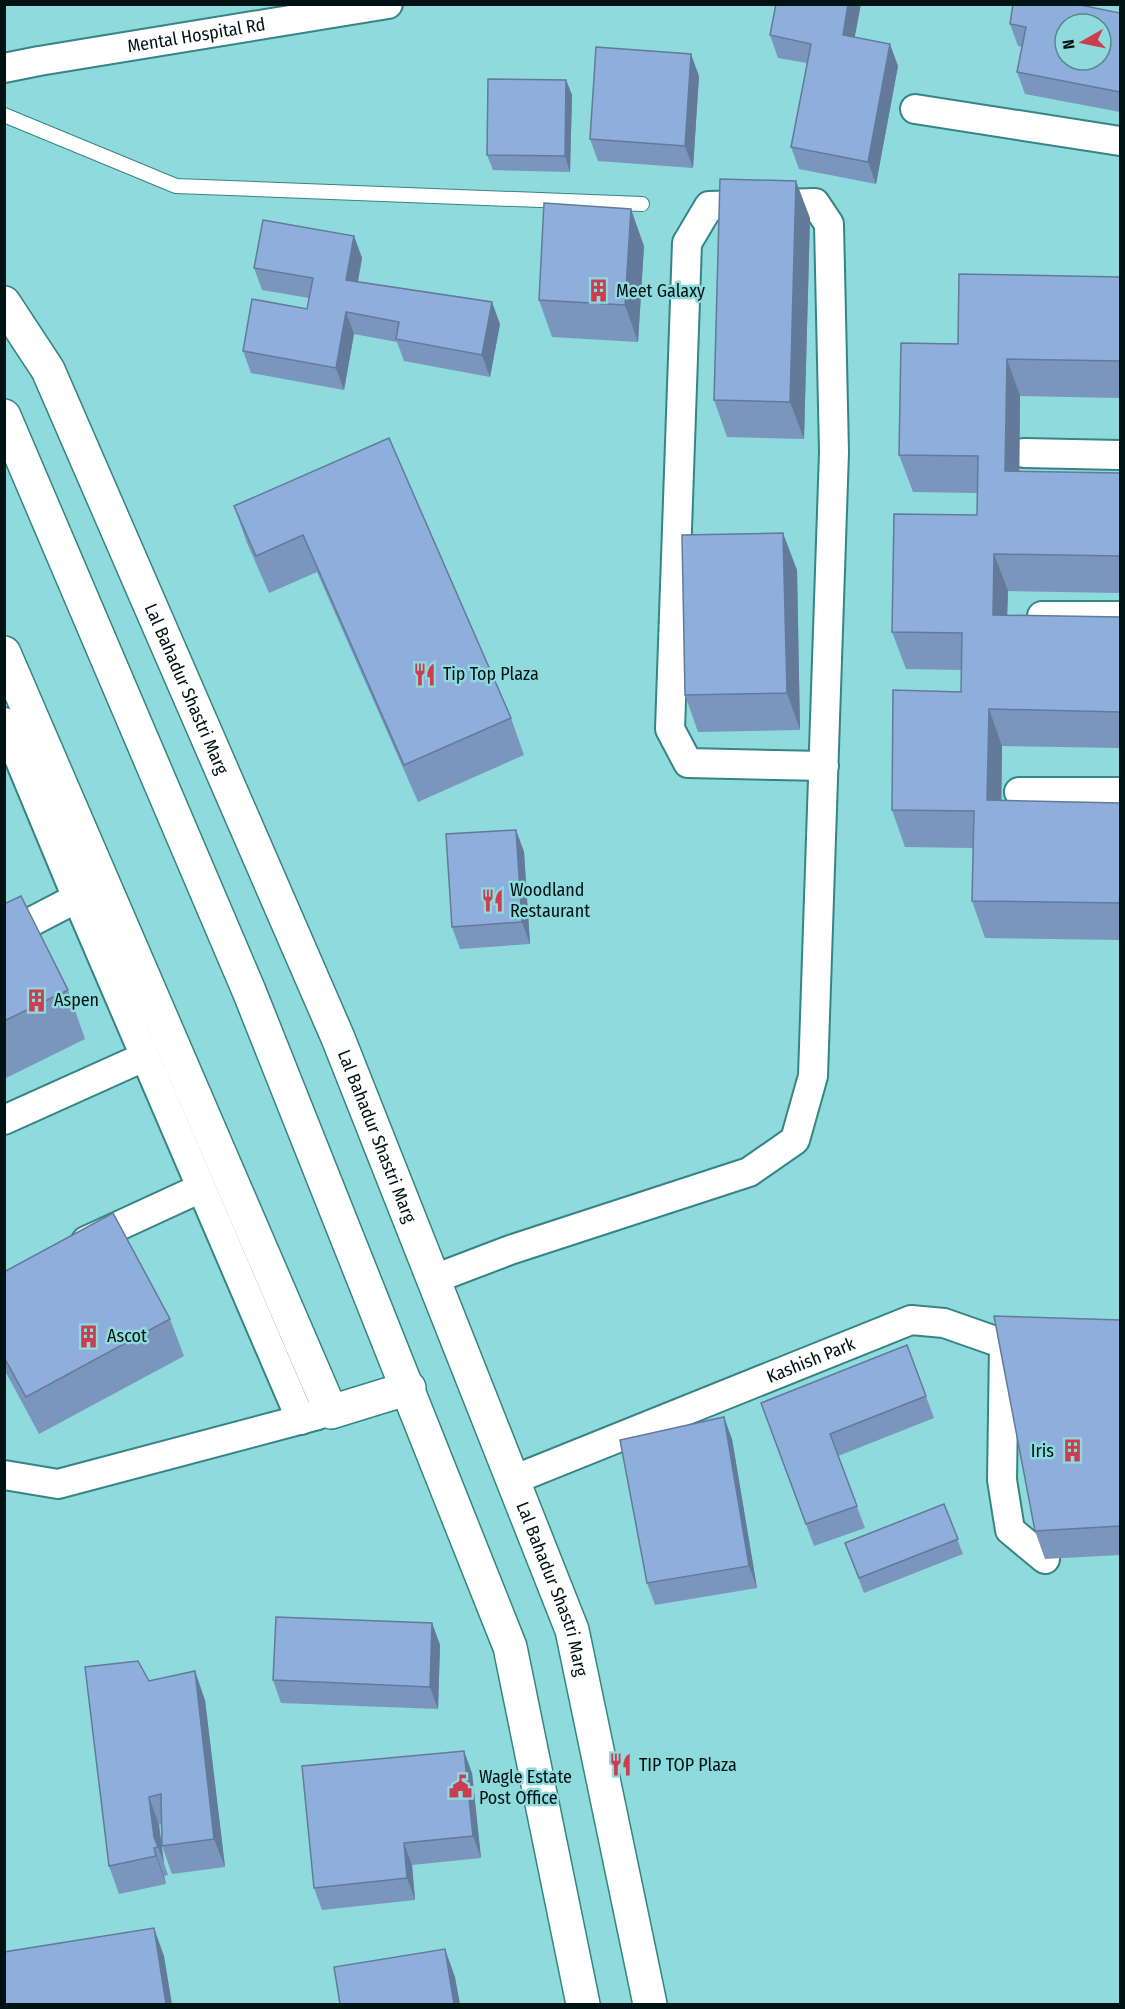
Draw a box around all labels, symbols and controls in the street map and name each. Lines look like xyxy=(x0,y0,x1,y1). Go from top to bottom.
north arrow xyxy=(1053,12,1113,72)
street label: Mental Hospital Rd xyxy=(126,13,267,57)
text: N xyxy=(1059,38,1079,50)
building icon: Meet Galaxy xyxy=(585,278,611,304)
place label: Meet Galaxy xyxy=(616,280,705,302)
street label: Lal Bahadur Shastri Marg xyxy=(140,600,233,778)
restaurant icon: Tip Top Plaza xyxy=(412,661,438,687)
place label: Tip Top Plaza xyxy=(443,663,539,685)
place label: Woodland Restaurant xyxy=(510,879,590,922)
restaurant icon: Woodland Restaurant xyxy=(479,887,505,913)
building icon: Aspen xyxy=(23,987,49,1013)
place label: Aspen xyxy=(54,989,99,1011)
street label: Lal Bahadur Shastri Marg xyxy=(333,1047,421,1226)
building icon: Ascot xyxy=(76,1323,102,1349)
place label: Ascot xyxy=(107,1325,147,1347)
street label: Kashish Park xyxy=(763,1332,859,1388)
building icon: Iris xyxy=(1059,1438,1085,1464)
place label: Iris xyxy=(1031,1440,1054,1462)
street label: Lal Bahadur Shastri Marg xyxy=(511,1499,592,1679)
restaurant icon: TIP TOP Plaza xyxy=(608,1752,634,1778)
place label: TIP TOP Plaza xyxy=(639,1754,737,1776)
place label: Wagle Estate Post Office xyxy=(479,1766,572,1809)
public building icon: Wagle Estate Post Office xyxy=(448,1774,474,1800)

